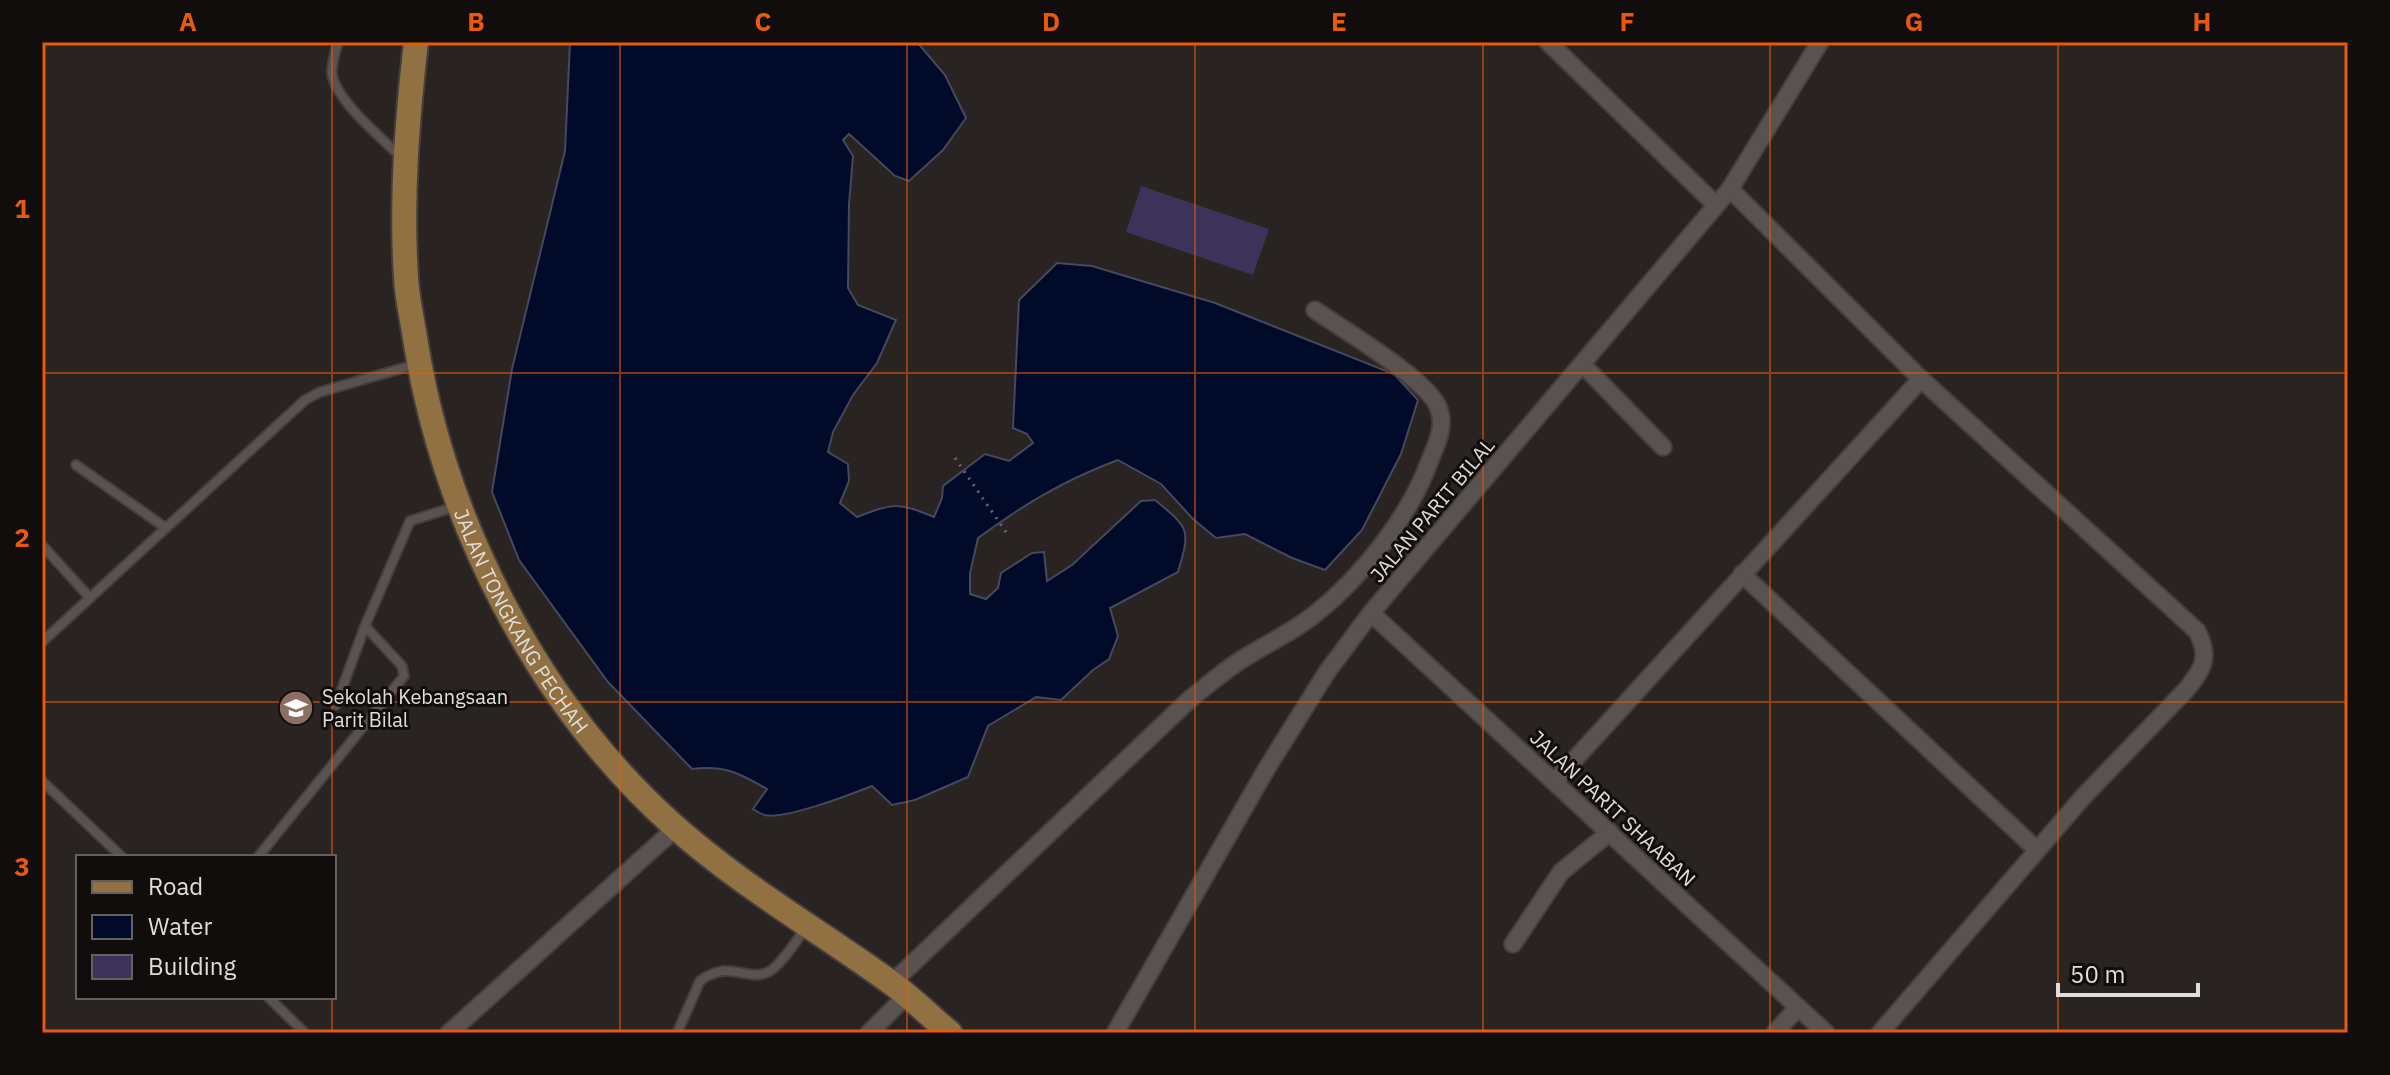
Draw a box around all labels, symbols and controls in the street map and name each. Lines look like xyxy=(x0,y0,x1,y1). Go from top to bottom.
text: A xyxy=(179,4,197,38)
text: B xyxy=(467,4,485,38)
text: C xyxy=(755,4,772,38)
text: D xyxy=(1042,4,1060,38)
text: E xyxy=(1331,4,1347,38)
text: F xyxy=(1619,4,1635,38)
text: G xyxy=(1905,4,1923,38)
text: H xyxy=(2193,4,2211,38)
text: 1 xyxy=(14,191,30,225)
street label: JALAN PARIT BILAL xyxy=(1364,432,1500,588)
street label: JALAN TONGKANG PECHAH xyxy=(448,505,595,738)
text: 2 xyxy=(14,520,30,554)
place label: Sekolah Kebangsaan Parit Bilal xyxy=(322,683,508,733)
school or university icon: Sekolah Kebangsaan Parit Bilal xyxy=(277,689,315,727)
street label: JALAN PARIT SHAABAN xyxy=(1524,724,1702,892)
text: 3 xyxy=(14,849,30,883)
legend xyxy=(76,855,336,999)
text: Road xyxy=(148,870,203,902)
text: Water xyxy=(148,910,212,942)
scale bar xyxy=(2058,947,2198,997)
text: Building xyxy=(148,950,236,982)
text: 50 m xyxy=(2070,958,2125,990)

